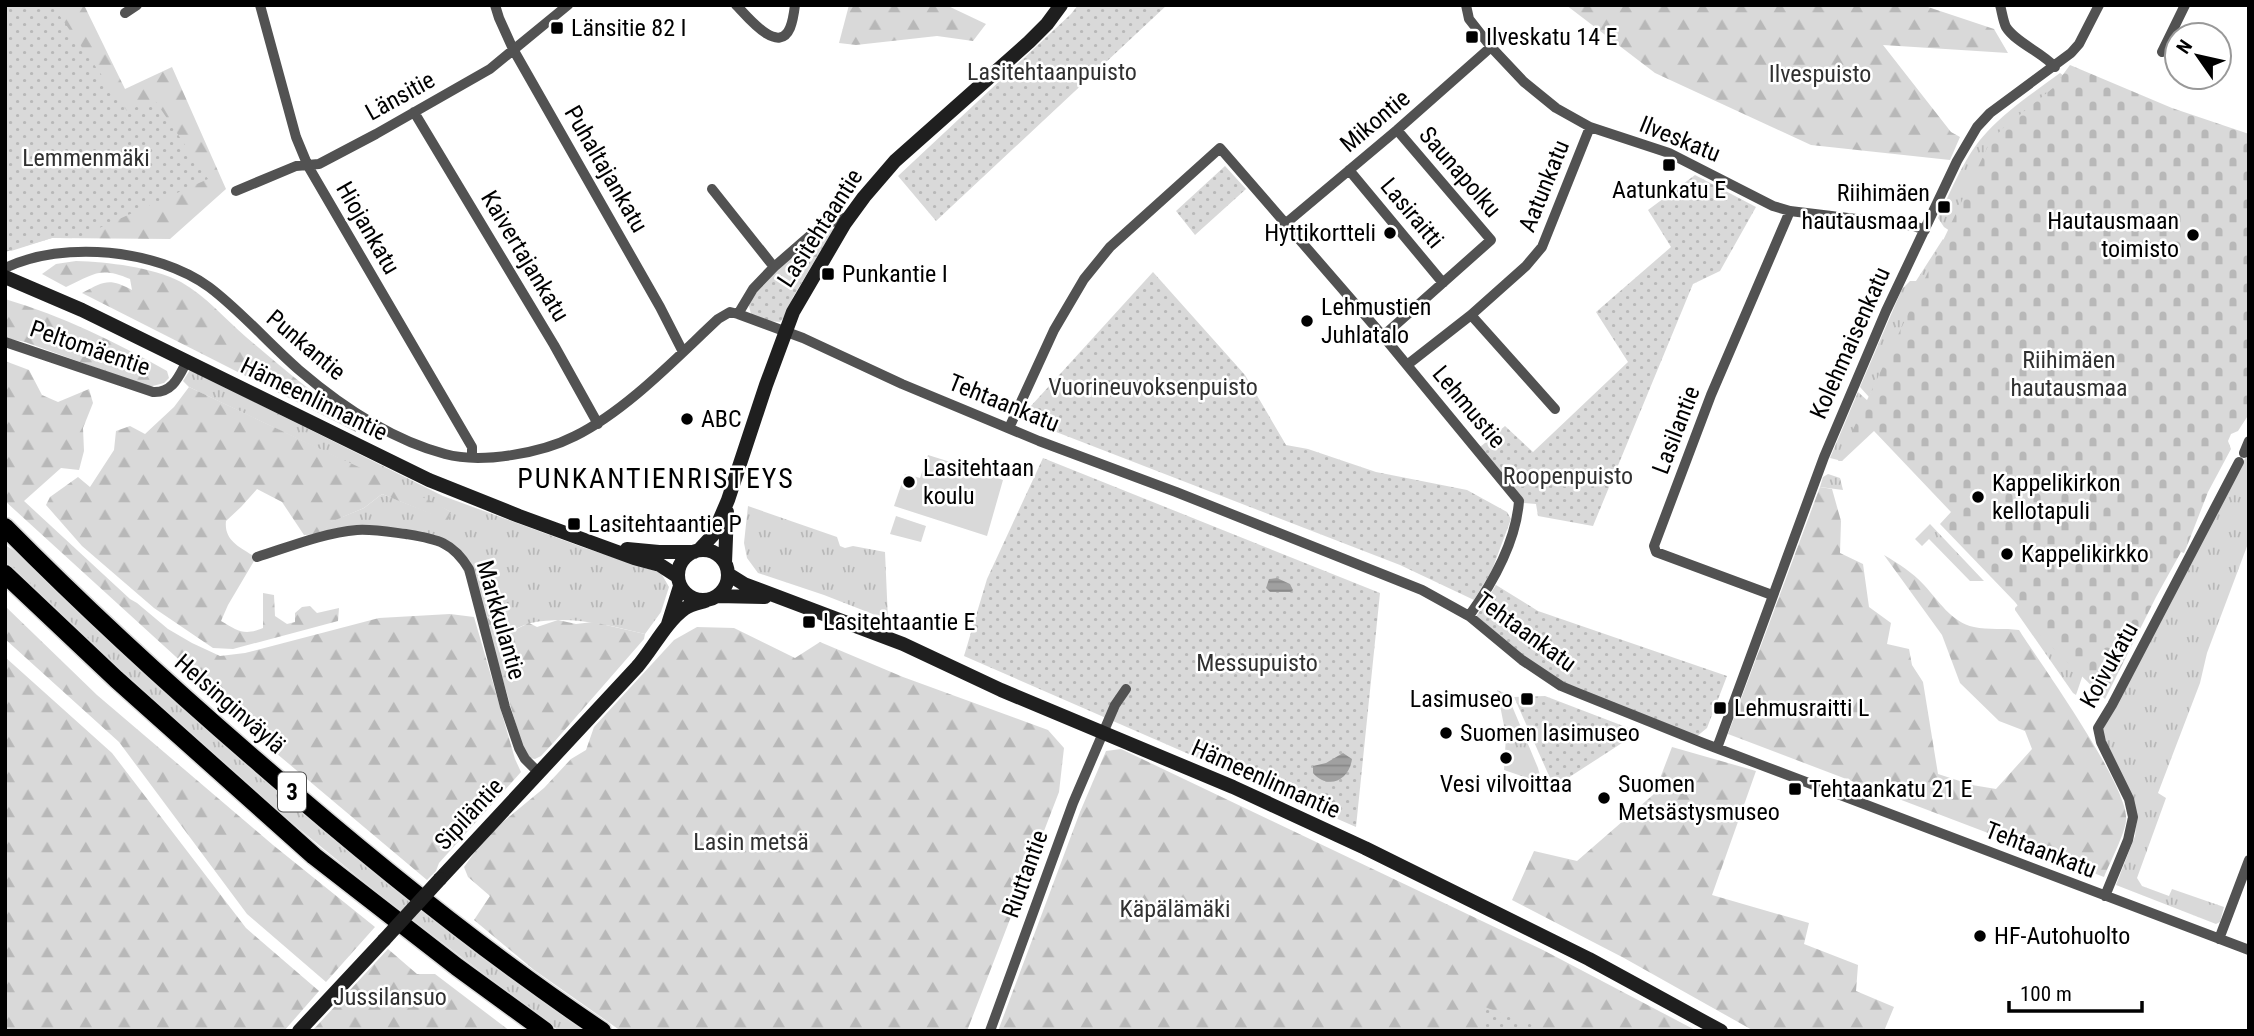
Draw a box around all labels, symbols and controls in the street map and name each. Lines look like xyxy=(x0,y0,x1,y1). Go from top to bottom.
place label: Länsitie 82 I xyxy=(571,14,687,42)
marker: Länsitie 82 I xyxy=(549,20,565,36)
north arrow xyxy=(2163,21,2233,91)
place label: Ilveskatu 14 E xyxy=(1486,23,1618,51)
marker: Ilveskatu 14 E xyxy=(1464,29,1480,45)
text: N xyxy=(2172,36,2197,58)
park label: Lasitehtaanpuisto xyxy=(967,58,1137,86)
park label: Ilvespuisto xyxy=(1769,60,1871,88)
street label: Länsitie xyxy=(360,66,440,126)
street label: Mikontie xyxy=(1335,84,1415,158)
street label: Puhaltajankatu xyxy=(558,101,654,237)
street label: Ilveskatu xyxy=(1635,110,1725,168)
street label: Saunapolku xyxy=(1413,121,1507,223)
street label: Aatunkatu xyxy=(1513,136,1575,236)
park label: Lemmenmäki xyxy=(22,144,150,172)
marker: Aatunkatu E xyxy=(1661,157,1677,173)
street label: Lasitehtaantie xyxy=(772,164,868,292)
street label: Lasiraitti xyxy=(1375,172,1449,254)
place label: Aatunkatu E xyxy=(1612,176,1726,204)
street label: Hiojankatu xyxy=(330,177,406,279)
place label: Riihimäen hautausmaa I xyxy=(1802,179,1930,235)
street label: Kaivertajankatu xyxy=(475,186,575,326)
marker: Riihimäen hautausmaa I xyxy=(1936,199,1952,215)
place label: Hautausmaan toimisto xyxy=(2047,207,2179,263)
place label: Hyttikortteli xyxy=(1264,219,1376,247)
marker: Hyttikortteli xyxy=(1382,225,1398,241)
marker: Hautausmaan toimisto xyxy=(2185,227,2201,243)
place label: Punkantie I xyxy=(842,260,948,288)
street label: Kolehmaisenkatu xyxy=(1804,263,1896,423)
marker: Punkantie I xyxy=(820,266,836,282)
place label: Lehmustien Juhlatalo xyxy=(1321,293,1431,349)
street label: Punkantie xyxy=(261,304,351,386)
marker: Lehmustien Juhlatalo xyxy=(1299,313,1315,329)
street label: Peltomäentie xyxy=(26,314,154,382)
park label: Riihimäen hautausmaa xyxy=(2011,346,2127,402)
street label: Hämeenlinnantie xyxy=(236,351,392,447)
street label: Lehmustie xyxy=(1427,360,1511,454)
street label: Tehtaankatu xyxy=(945,368,1063,438)
park label: Vuorineuvoksenpuisto xyxy=(1048,373,1258,401)
street label: Lasilantie xyxy=(1646,382,1706,478)
place label: ABC xyxy=(701,405,742,433)
marker: ABC xyxy=(679,411,695,427)
place label: Lasitehtaan koulu xyxy=(923,454,1034,510)
district label: PUNKANTIENRISTEYS xyxy=(517,462,795,495)
park label: Roopenpuisto xyxy=(1503,462,1633,490)
place label: Kappelikirkon kellotapuli xyxy=(1992,469,2121,525)
marker: Lasitehtaan koulu xyxy=(901,474,917,490)
marker: Kappelikirkon kellotapuli xyxy=(1970,489,1986,505)
place label: Lasitehtaantie P xyxy=(588,510,742,538)
marker: Lasitehtaantie P xyxy=(566,516,582,532)
place label: Kappelikirkko xyxy=(2021,540,2149,568)
marker: Kappelikirkko xyxy=(1999,546,2015,562)
street label: Markkulantie xyxy=(471,557,531,683)
street label: Tehtaankatu xyxy=(1470,586,1582,678)
place label: Lasitehtaantie E xyxy=(823,608,975,636)
marker: Lasitehtaantie E xyxy=(801,614,817,630)
street label: Koivukatu xyxy=(2074,617,2144,713)
street label: Helsinginväylä xyxy=(169,648,291,760)
park label: Messupuisto xyxy=(1196,649,1318,677)
place label: Lasimuseo xyxy=(1410,685,1513,713)
marker: Lasimuseo xyxy=(1519,691,1535,707)
place label: Lehmusraitti L xyxy=(1734,694,1869,722)
marker: Lehmusraitti L xyxy=(1712,700,1728,716)
place label: Suomen lasimuseo xyxy=(1460,719,1640,747)
marker: Suomen lasimuseo xyxy=(1438,725,1454,741)
street label: Hämeenlinnantie xyxy=(1187,734,1345,824)
marker: Vesi vilvoittaa xyxy=(1498,750,1514,766)
place label: Vesi vilvoittaa xyxy=(1440,770,1572,798)
place label: Suomen Metsästysmuseo xyxy=(1618,770,1780,826)
road number: 3 xyxy=(278,772,306,812)
street label: Sipiläntie xyxy=(429,772,509,856)
place label: Tehtaankatu 21 E xyxy=(1809,775,1973,803)
marker: Tehtaankatu 21 E xyxy=(1787,781,1803,797)
marker: Suomen Metsästysmuseo xyxy=(1596,790,1612,806)
street label: Tehtaankatu xyxy=(1981,816,2101,884)
street label: Riuttantie xyxy=(996,826,1054,922)
park label: Lasin metsä xyxy=(693,828,809,856)
park label: Käpälämäki xyxy=(1120,895,1230,923)
place label: HF-Autohuolto xyxy=(1994,922,2130,950)
marker: HF-Autohuolto xyxy=(1972,928,1988,944)
scale bar xyxy=(2009,970,2142,1014)
text: 100 m xyxy=(2020,982,2072,1006)
park label: Jussilansuo xyxy=(333,983,447,1011)

